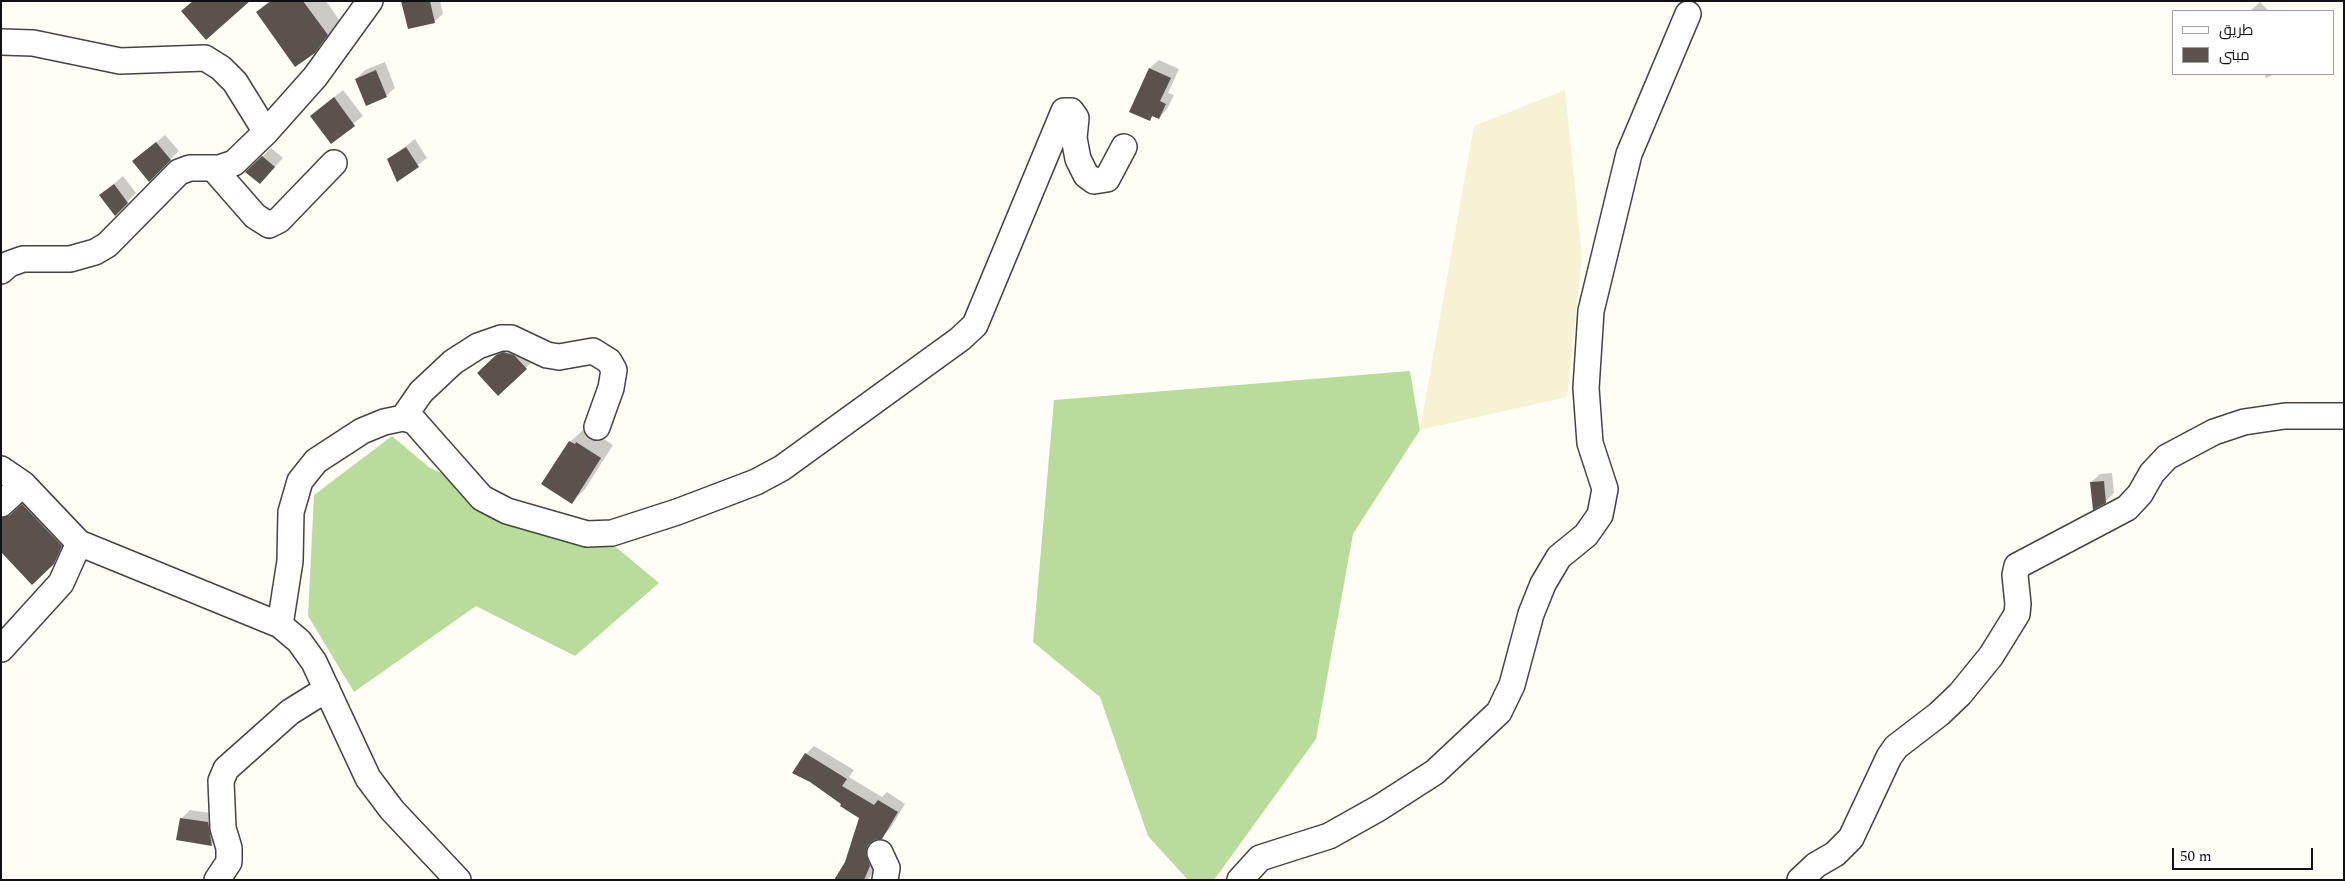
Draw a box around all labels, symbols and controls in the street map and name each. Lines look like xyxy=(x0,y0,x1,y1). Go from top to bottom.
legend xyxy=(2172,10,2335,75)
text: طريق xyxy=(2219,19,2253,42)
text: مبنى xyxy=(2219,44,2250,67)
scale bar xyxy=(2175,838,2316,870)
text: 50 m xyxy=(2180,845,2212,868)

